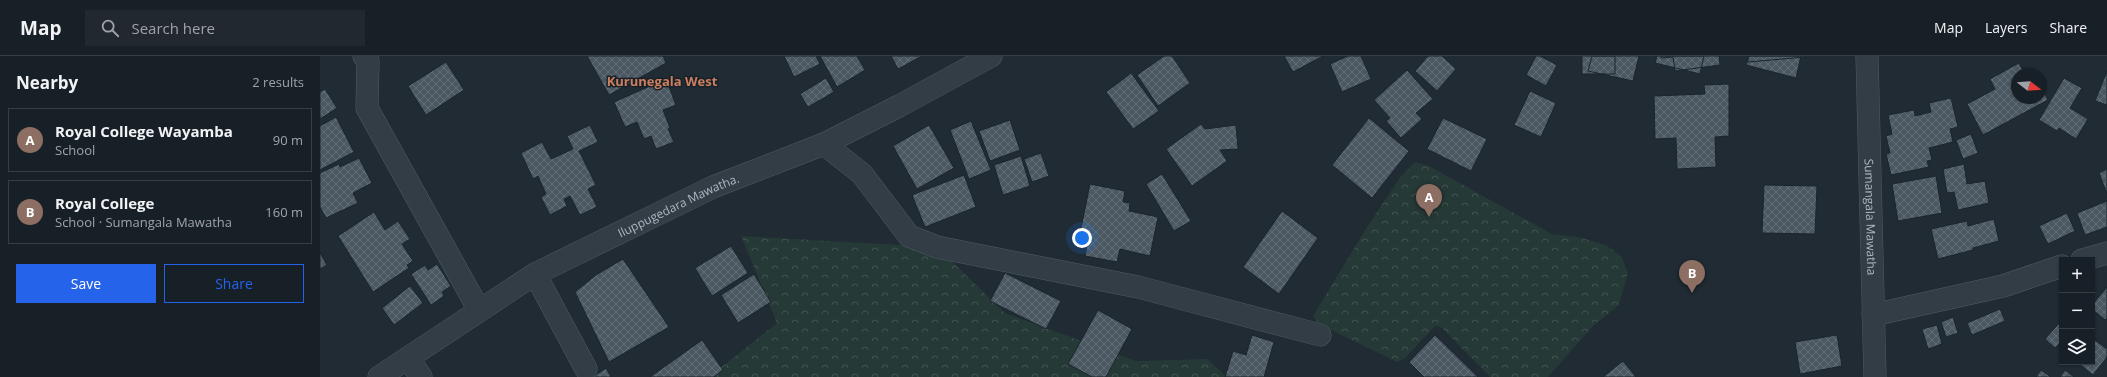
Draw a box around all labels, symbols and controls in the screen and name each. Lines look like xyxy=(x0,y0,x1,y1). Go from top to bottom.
search box xyxy=(85,10,365,46)
text: Map xyxy=(20,15,61,41)
icon: search xyxy=(99,17,121,39)
text: Search here xyxy=(131,18,215,38)
text: Map xyxy=(1934,18,1963,37)
text: Layers xyxy=(1985,18,2027,37)
text: Share xyxy=(2049,18,2087,37)
north arrow xyxy=(2011,68,2047,104)
text: Nearby xyxy=(16,71,78,94)
district label: Kurunegala West xyxy=(607,72,718,90)
text: 2 results xyxy=(252,73,304,91)
text: Royal College Wayamba xyxy=(55,121,233,141)
text: A xyxy=(26,131,34,149)
text: 90 m xyxy=(273,131,303,149)
text: School xyxy=(55,141,95,159)
street label: Sumangala Mawatha xyxy=(1861,158,1881,276)
street label: Iluppugedara Mawatha. xyxy=(615,169,742,241)
pin: A xyxy=(1416,184,1442,217)
text: Royal College xyxy=(55,193,154,213)
text: B xyxy=(26,203,34,221)
text: 160 m xyxy=(265,203,303,221)
text: School · Sumangala Mawatha xyxy=(55,213,232,231)
your location xyxy=(1072,228,1092,248)
map controls xyxy=(2059,257,2095,365)
button: + xyxy=(2059,257,2095,293)
pin: B xyxy=(1679,260,1705,293)
button: Save xyxy=(16,264,156,303)
button: Share xyxy=(164,264,304,303)
button: − xyxy=(2059,293,2095,329)
button: layers xyxy=(2059,329,2095,365)

